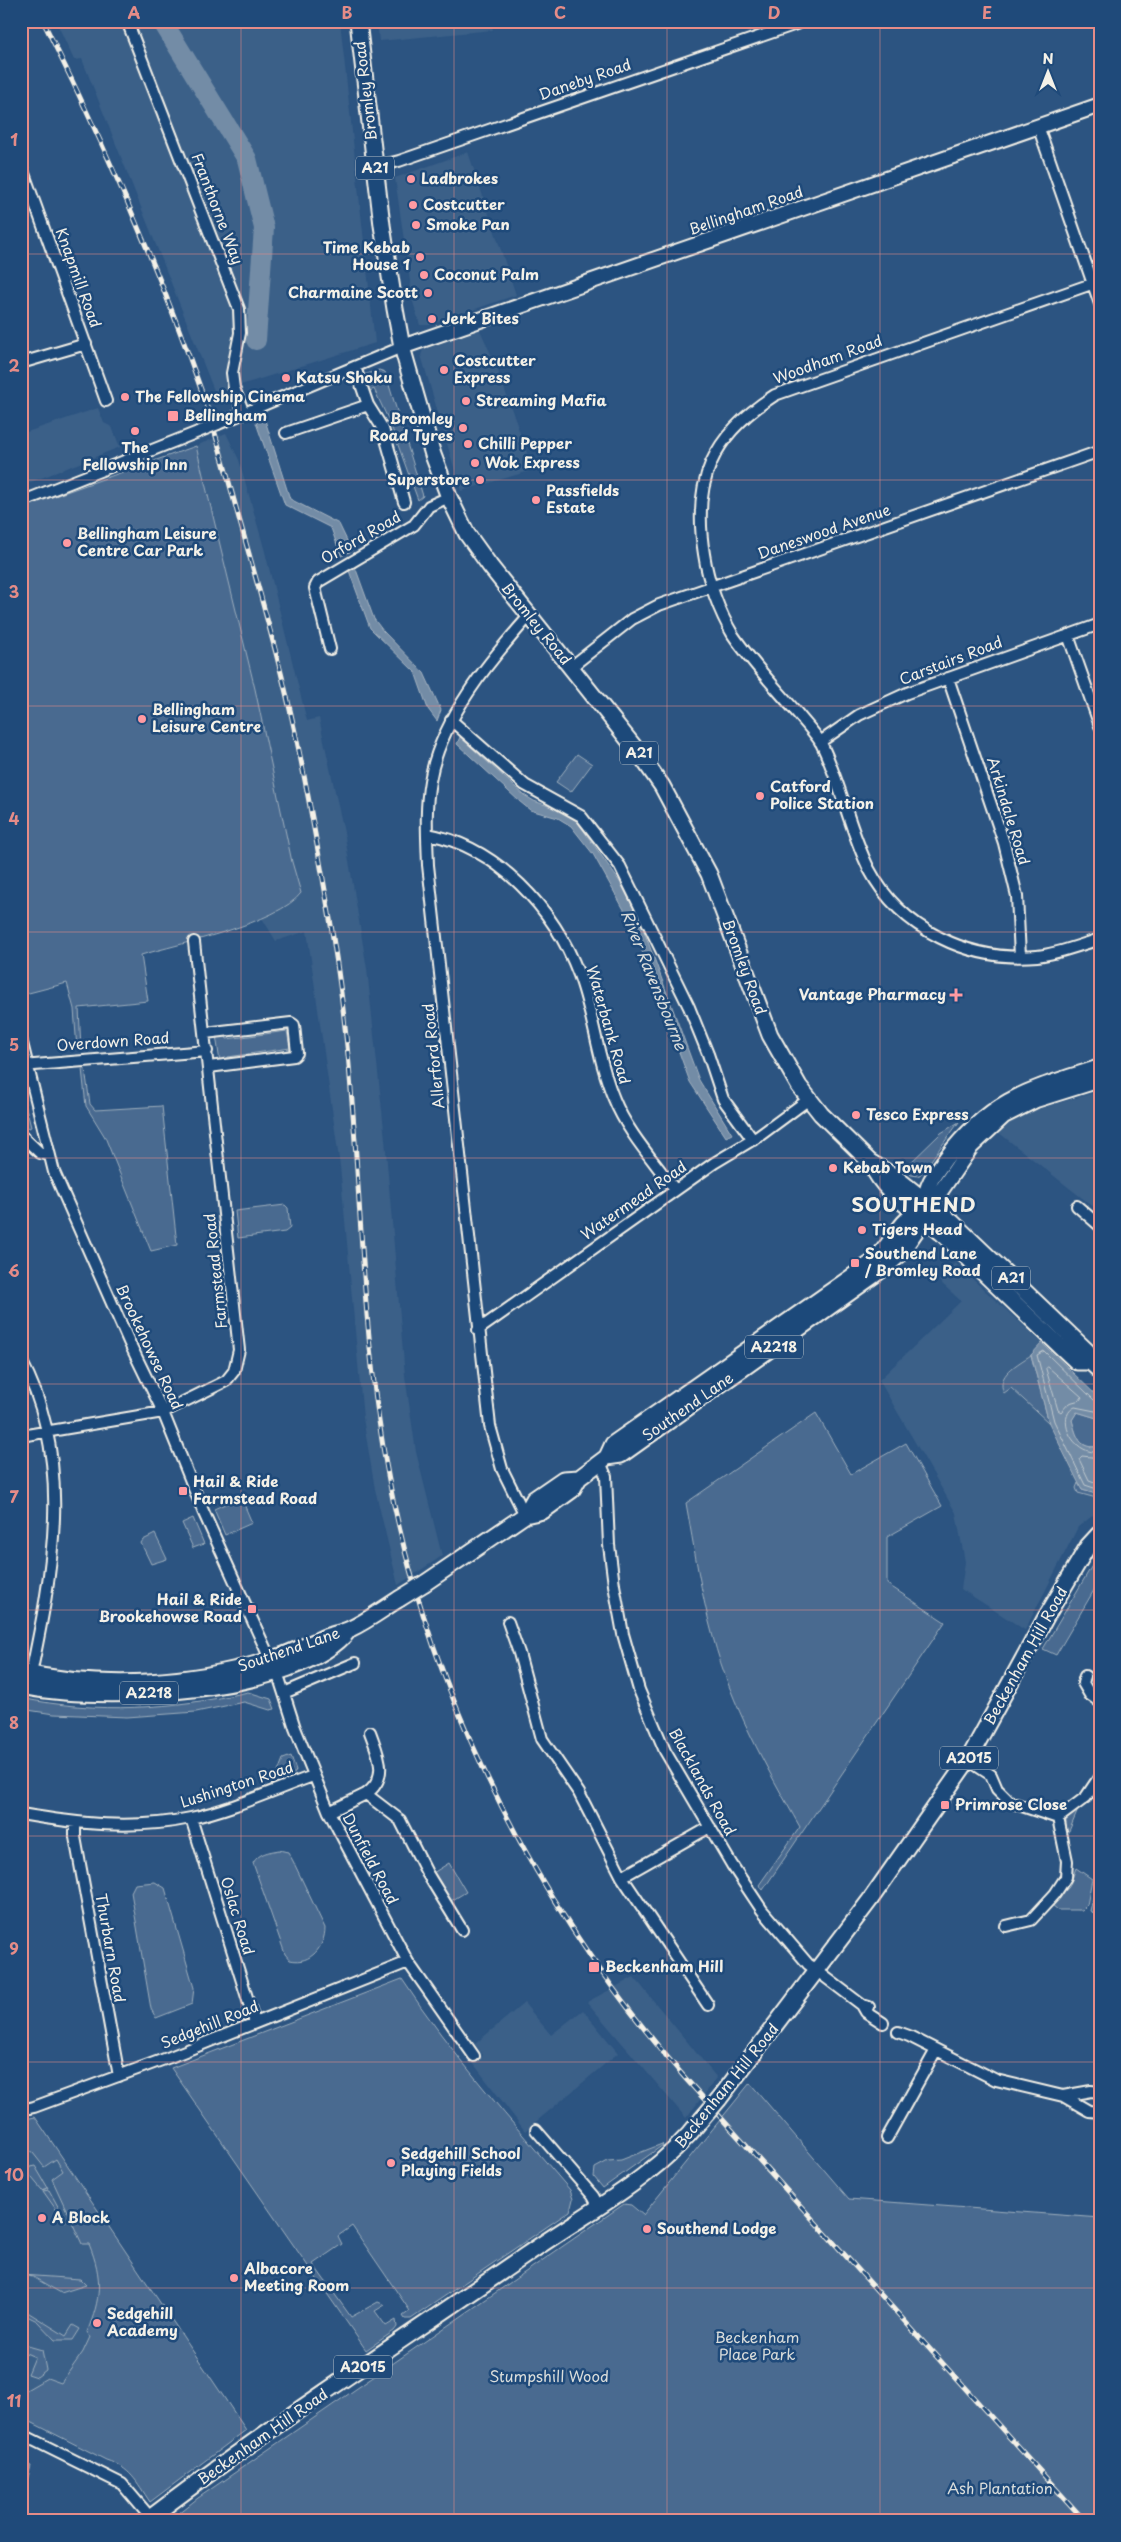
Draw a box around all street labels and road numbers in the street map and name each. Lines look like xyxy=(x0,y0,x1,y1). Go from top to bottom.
street label: Bromley Road xyxy=(347,40,382,143)
street label: Daneby Road xyxy=(535,52,634,105)
street label: Franthorne Way xyxy=(187,149,250,268)
road number: A21 xyxy=(356,156,394,180)
street label: Bellingham Road xyxy=(685,179,806,240)
street label: Knapmill Road xyxy=(51,224,108,331)
street label: Woodham Road xyxy=(770,328,885,389)
street label: Daneswood Avenue xyxy=(754,497,893,564)
street label: Orford Road xyxy=(316,505,405,569)
street label: Bromley Road xyxy=(497,577,578,669)
street label: Carstairs Road xyxy=(896,629,1005,690)
road number: A21 xyxy=(620,741,658,764)
street label: Arkindale Road xyxy=(982,754,1037,867)
street label: Bromley Road xyxy=(717,915,773,1018)
street label: Waterbank Road xyxy=(581,962,637,1087)
street label: Allerford Road xyxy=(416,1002,449,1110)
street label: Overdown Road xyxy=(56,1025,170,1056)
street label: Watermead Road xyxy=(575,1155,691,1245)
street label: Farmstead Road xyxy=(197,1212,232,1330)
road number: A21 xyxy=(992,1266,1030,1290)
street label: Brookehowse Road xyxy=(111,1280,190,1413)
road number: A2218 xyxy=(745,1335,803,1358)
street label: Southend Lane xyxy=(637,1366,737,1446)
street label: Beckenham Hill Road xyxy=(977,1582,1072,1729)
street label: Southend Lane xyxy=(234,1620,343,1677)
road number: A2218 xyxy=(120,1682,178,1705)
street label: Blacklands Road xyxy=(664,1723,743,1839)
road number: A2015 xyxy=(940,1746,998,1770)
street label: Lushington Road xyxy=(177,1754,296,1813)
street label: Dunfield Road xyxy=(338,1809,405,1908)
street label: Oslac Road xyxy=(216,1874,261,1958)
street label: Thurbarn Road xyxy=(91,1891,132,2004)
street label: Sedgehill Road xyxy=(157,1994,262,2054)
street label: Beckenham Hill Road xyxy=(668,2018,783,2152)
road number: A2015 xyxy=(334,2356,392,2378)
street label: Beckenham Hill Road xyxy=(192,2382,332,2490)

